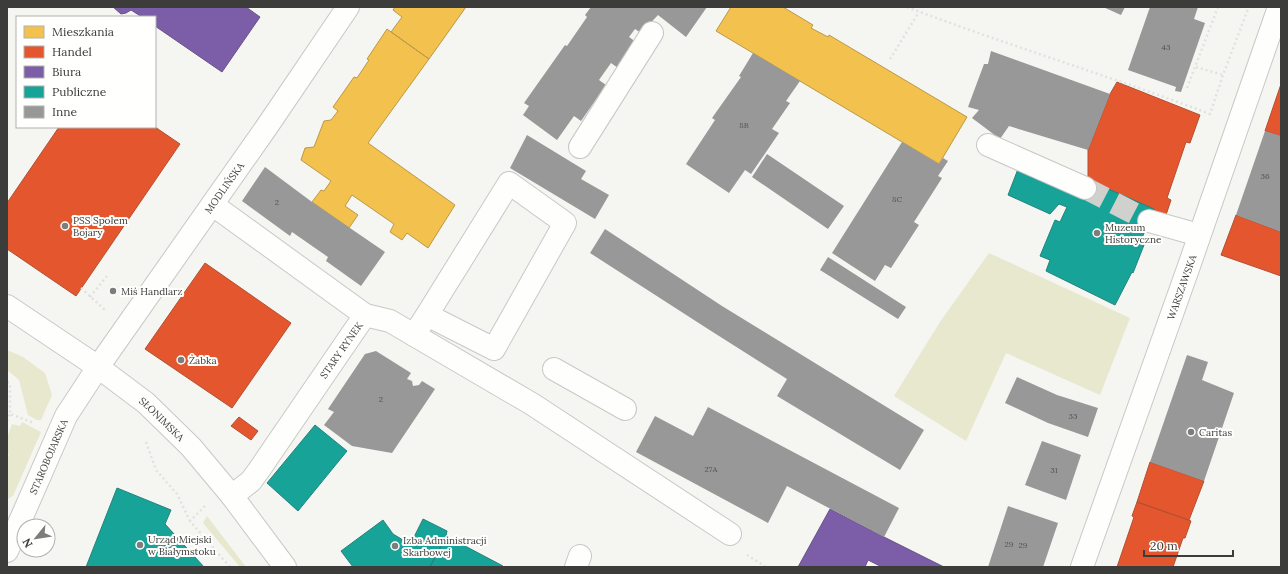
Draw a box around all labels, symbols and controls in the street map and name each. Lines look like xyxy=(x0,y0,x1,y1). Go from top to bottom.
legend xyxy=(16,16,156,128)
text: Mieszkania xyxy=(52,24,114,39)
house number: 43 xyxy=(1162,42,1171,52)
text: Handel xyxy=(52,44,92,59)
text: Biura xyxy=(52,64,81,79)
text: Publiczne xyxy=(52,84,107,99)
text: Inne xyxy=(52,104,77,119)
house number: 8B xyxy=(739,120,749,130)
street label: MODLIŃSKA xyxy=(202,159,247,216)
house number: 36 xyxy=(1260,171,1270,181)
house number: 8C xyxy=(892,194,902,204)
house number: 2 xyxy=(275,197,279,207)
place label: PSS Społem Bojary xyxy=(73,214,128,239)
marker: PSS Społem Bojary xyxy=(60,221,70,231)
place label: Muzeum Historyczne xyxy=(1105,221,1162,246)
marker: Muzeum Historyczne xyxy=(1092,228,1102,238)
street label: WARSZAWSKA xyxy=(1164,252,1200,322)
place label: Miś Handlarz xyxy=(121,285,183,298)
marker: Miś Handlarz xyxy=(108,286,118,296)
street label: STARY RYNEK xyxy=(317,319,366,381)
place label: Żabka xyxy=(189,354,217,367)
marker: Żabka xyxy=(176,355,186,365)
street label: SŁONIMSKA xyxy=(137,394,188,445)
house number: 2 xyxy=(379,394,383,404)
house number: 33 xyxy=(1069,411,1078,421)
street label: STAROBOJARSKA xyxy=(27,416,71,497)
place label: Caritas xyxy=(1199,426,1232,439)
marker: Caritas xyxy=(1186,427,1196,437)
house number: 27A xyxy=(705,464,718,474)
house number: 31 xyxy=(1050,465,1058,475)
north arrow xyxy=(16,518,56,558)
scale bar xyxy=(1144,532,1233,558)
place label: Urząd Miejski w Białymstoku xyxy=(148,533,216,558)
place label: Izba Administracji Skarbowej xyxy=(403,534,487,559)
text: N xyxy=(19,535,36,550)
text: 20 m xyxy=(1150,538,1178,553)
house number: 29 xyxy=(1005,539,1014,549)
marker: Urząd Miejski w Białymstoku xyxy=(135,540,145,550)
house number: 29 xyxy=(1019,540,1028,550)
marker: Izba Administracji Skarbowej xyxy=(390,541,400,551)

